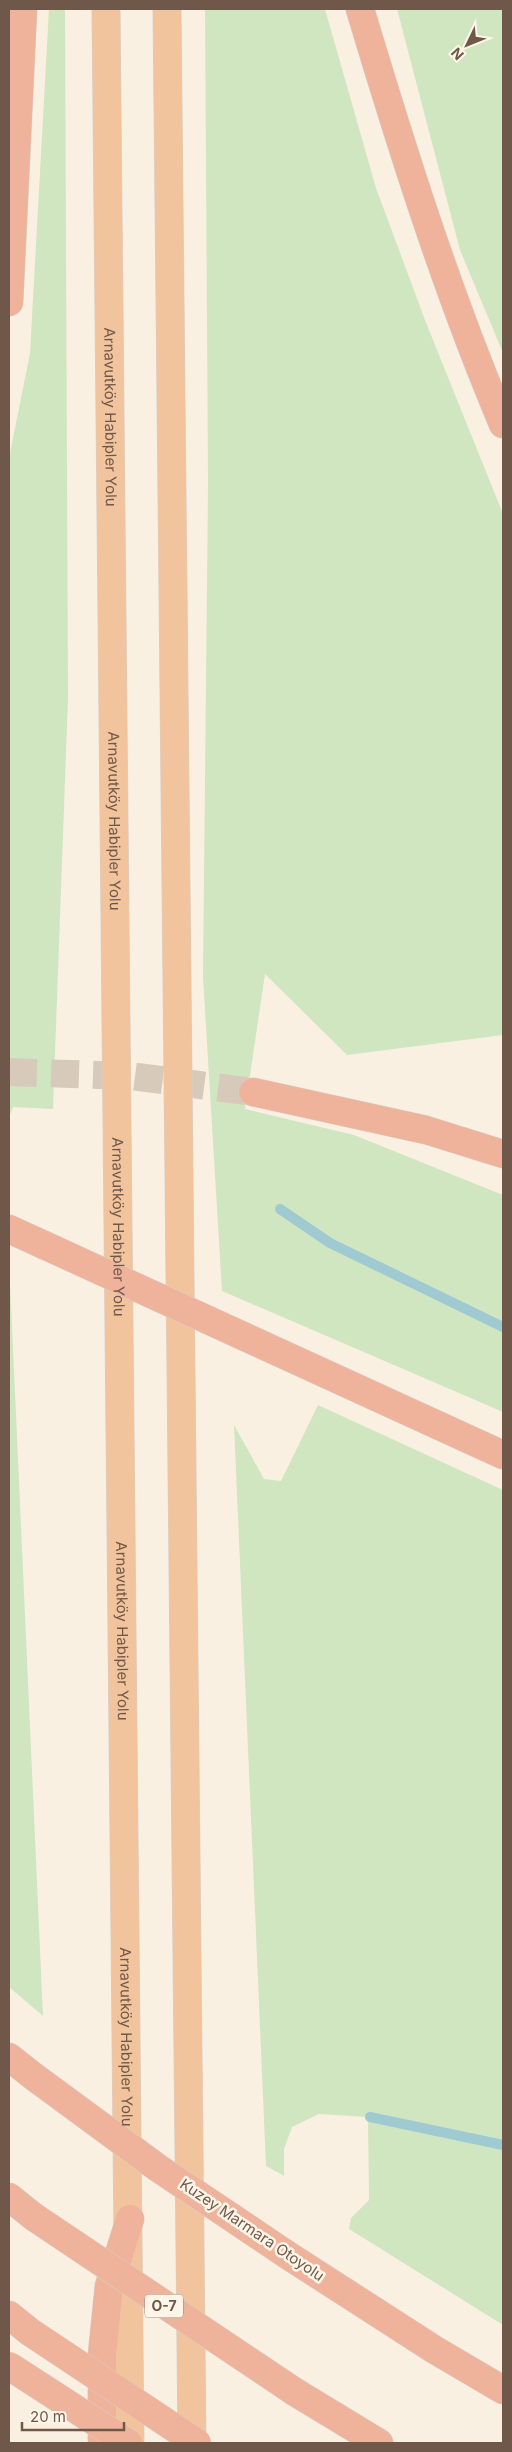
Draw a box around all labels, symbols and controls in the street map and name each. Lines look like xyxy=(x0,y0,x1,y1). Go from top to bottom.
north arrow xyxy=(442,20,492,70)
text: N xyxy=(447,45,467,64)
street label: Arnavutköy Habipler Yolu xyxy=(100,327,121,507)
street label: Arnavutköy Habipler Yolu xyxy=(104,731,125,911)
street label: Arnavutköy Habipler Yolu xyxy=(108,1137,129,1317)
street label: Arnavutköy Habipler Yolu xyxy=(112,1541,133,1721)
street label: Arnavutköy Habipler Yolu xyxy=(116,1947,137,2127)
street label: Kuzey Marmara Otoyolu xyxy=(177,2174,328,2285)
road number: O-7 xyxy=(145,2294,183,2318)
scale bar xyxy=(22,2400,125,2432)
text: 20 m xyxy=(30,2407,66,2426)

